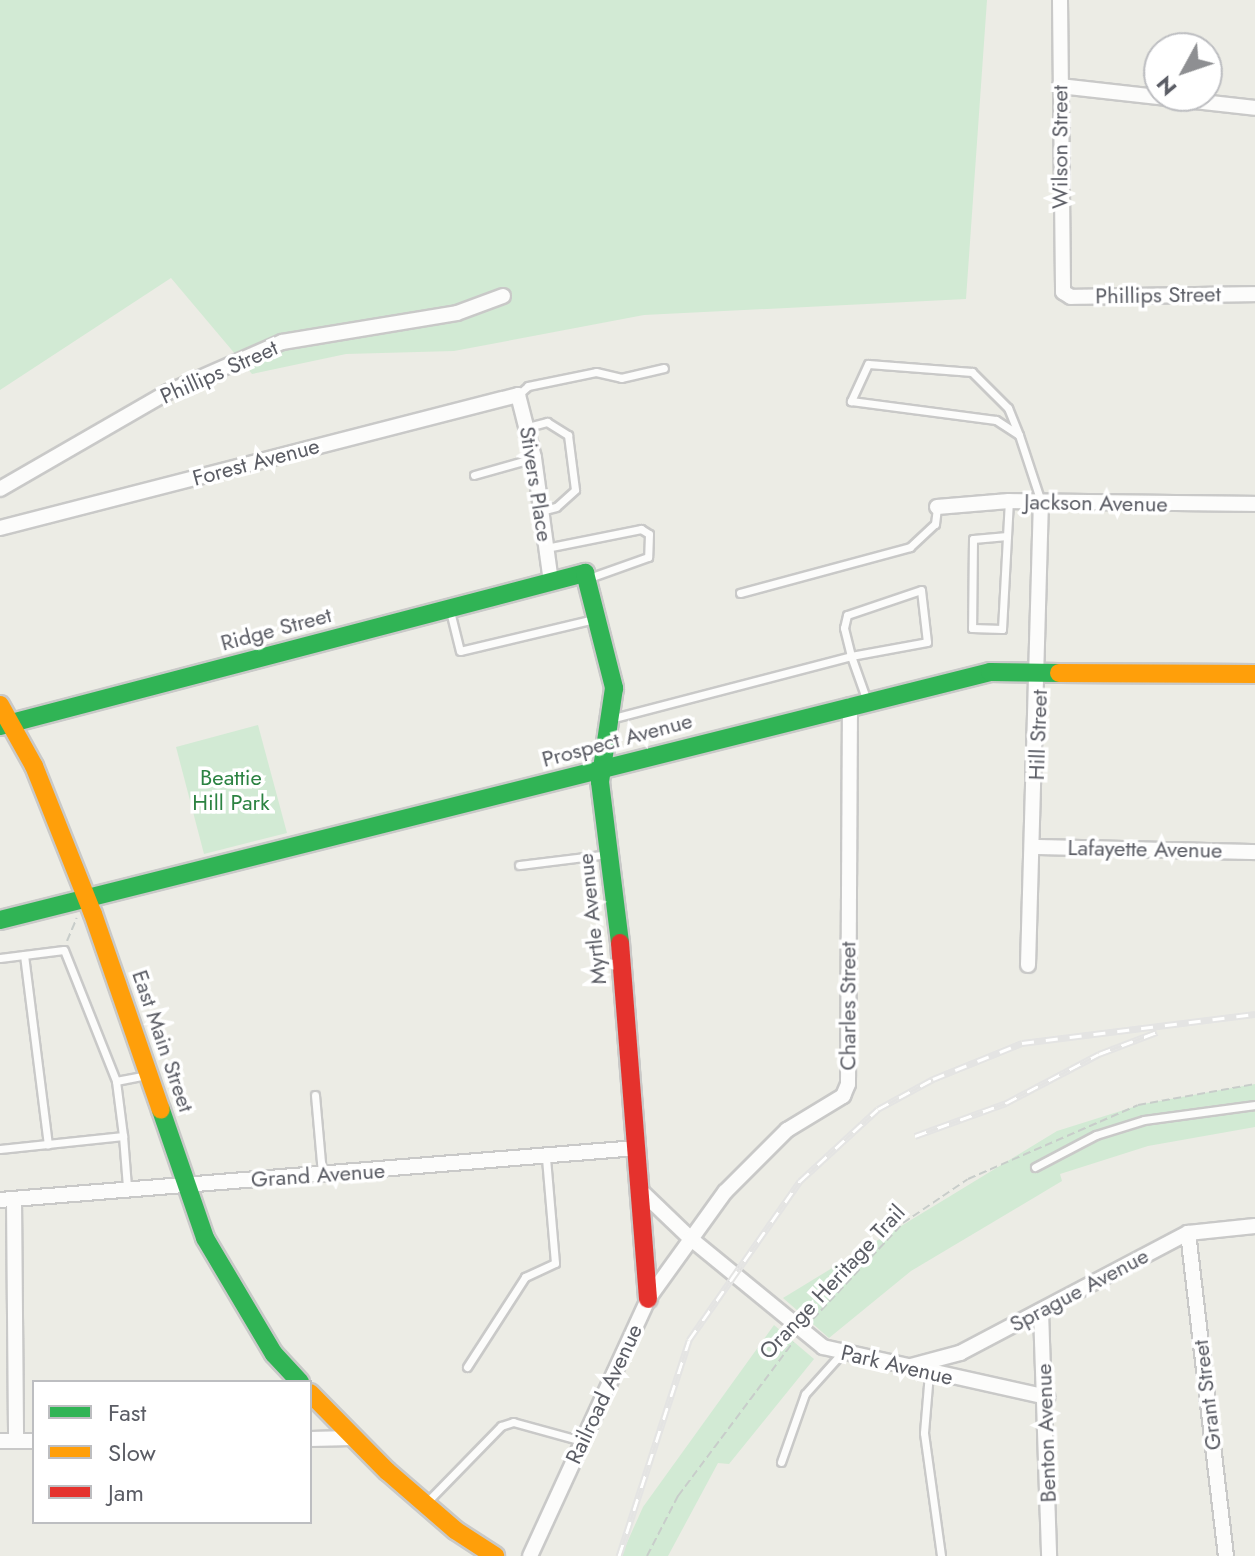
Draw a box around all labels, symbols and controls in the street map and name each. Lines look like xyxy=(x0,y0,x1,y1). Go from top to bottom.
north arrow xyxy=(1143,32,1223,112)
text: N xyxy=(1148,69,1184,103)
street label: Wilson Street xyxy=(1047,85,1073,209)
street label: Phillips Street xyxy=(1095,281,1221,309)
street label: Phillips Street xyxy=(156,334,282,410)
street label: Stivers Place xyxy=(514,425,558,543)
street label: Forest Avenue xyxy=(190,432,322,492)
street label: Jackson Avenue xyxy=(1024,489,1168,517)
street label: Ridge Street xyxy=(218,602,334,656)
street label: Hill Street xyxy=(1023,689,1053,781)
street label: Prospect Avenue xyxy=(539,707,695,773)
park label: Beattie Hill Park xyxy=(192,764,270,816)
street label: Lafayette Avenue xyxy=(1067,834,1223,864)
street label: Myrtle Avenue xyxy=(572,852,612,986)
street label: Charles Street xyxy=(835,941,861,1071)
street label: East Main Street xyxy=(126,967,200,1115)
street label: Grand Avenue xyxy=(250,1157,386,1193)
street label: Orange Heritage Trail xyxy=(754,1199,910,1365)
street label: Sprague Avenue xyxy=(1005,1242,1153,1338)
street label: Railroad Avenue xyxy=(560,1320,648,1468)
street label: Grant Street xyxy=(1187,1338,1227,1452)
street label: Park Avenue xyxy=(838,1339,956,1391)
street label: Benton Avenue xyxy=(1030,1363,1062,1503)
legend xyxy=(32,1380,312,1524)
text: Fast xyxy=(108,1395,146,1430)
text: Slow xyxy=(108,1435,156,1470)
text: Jam xyxy=(108,1475,144,1510)

